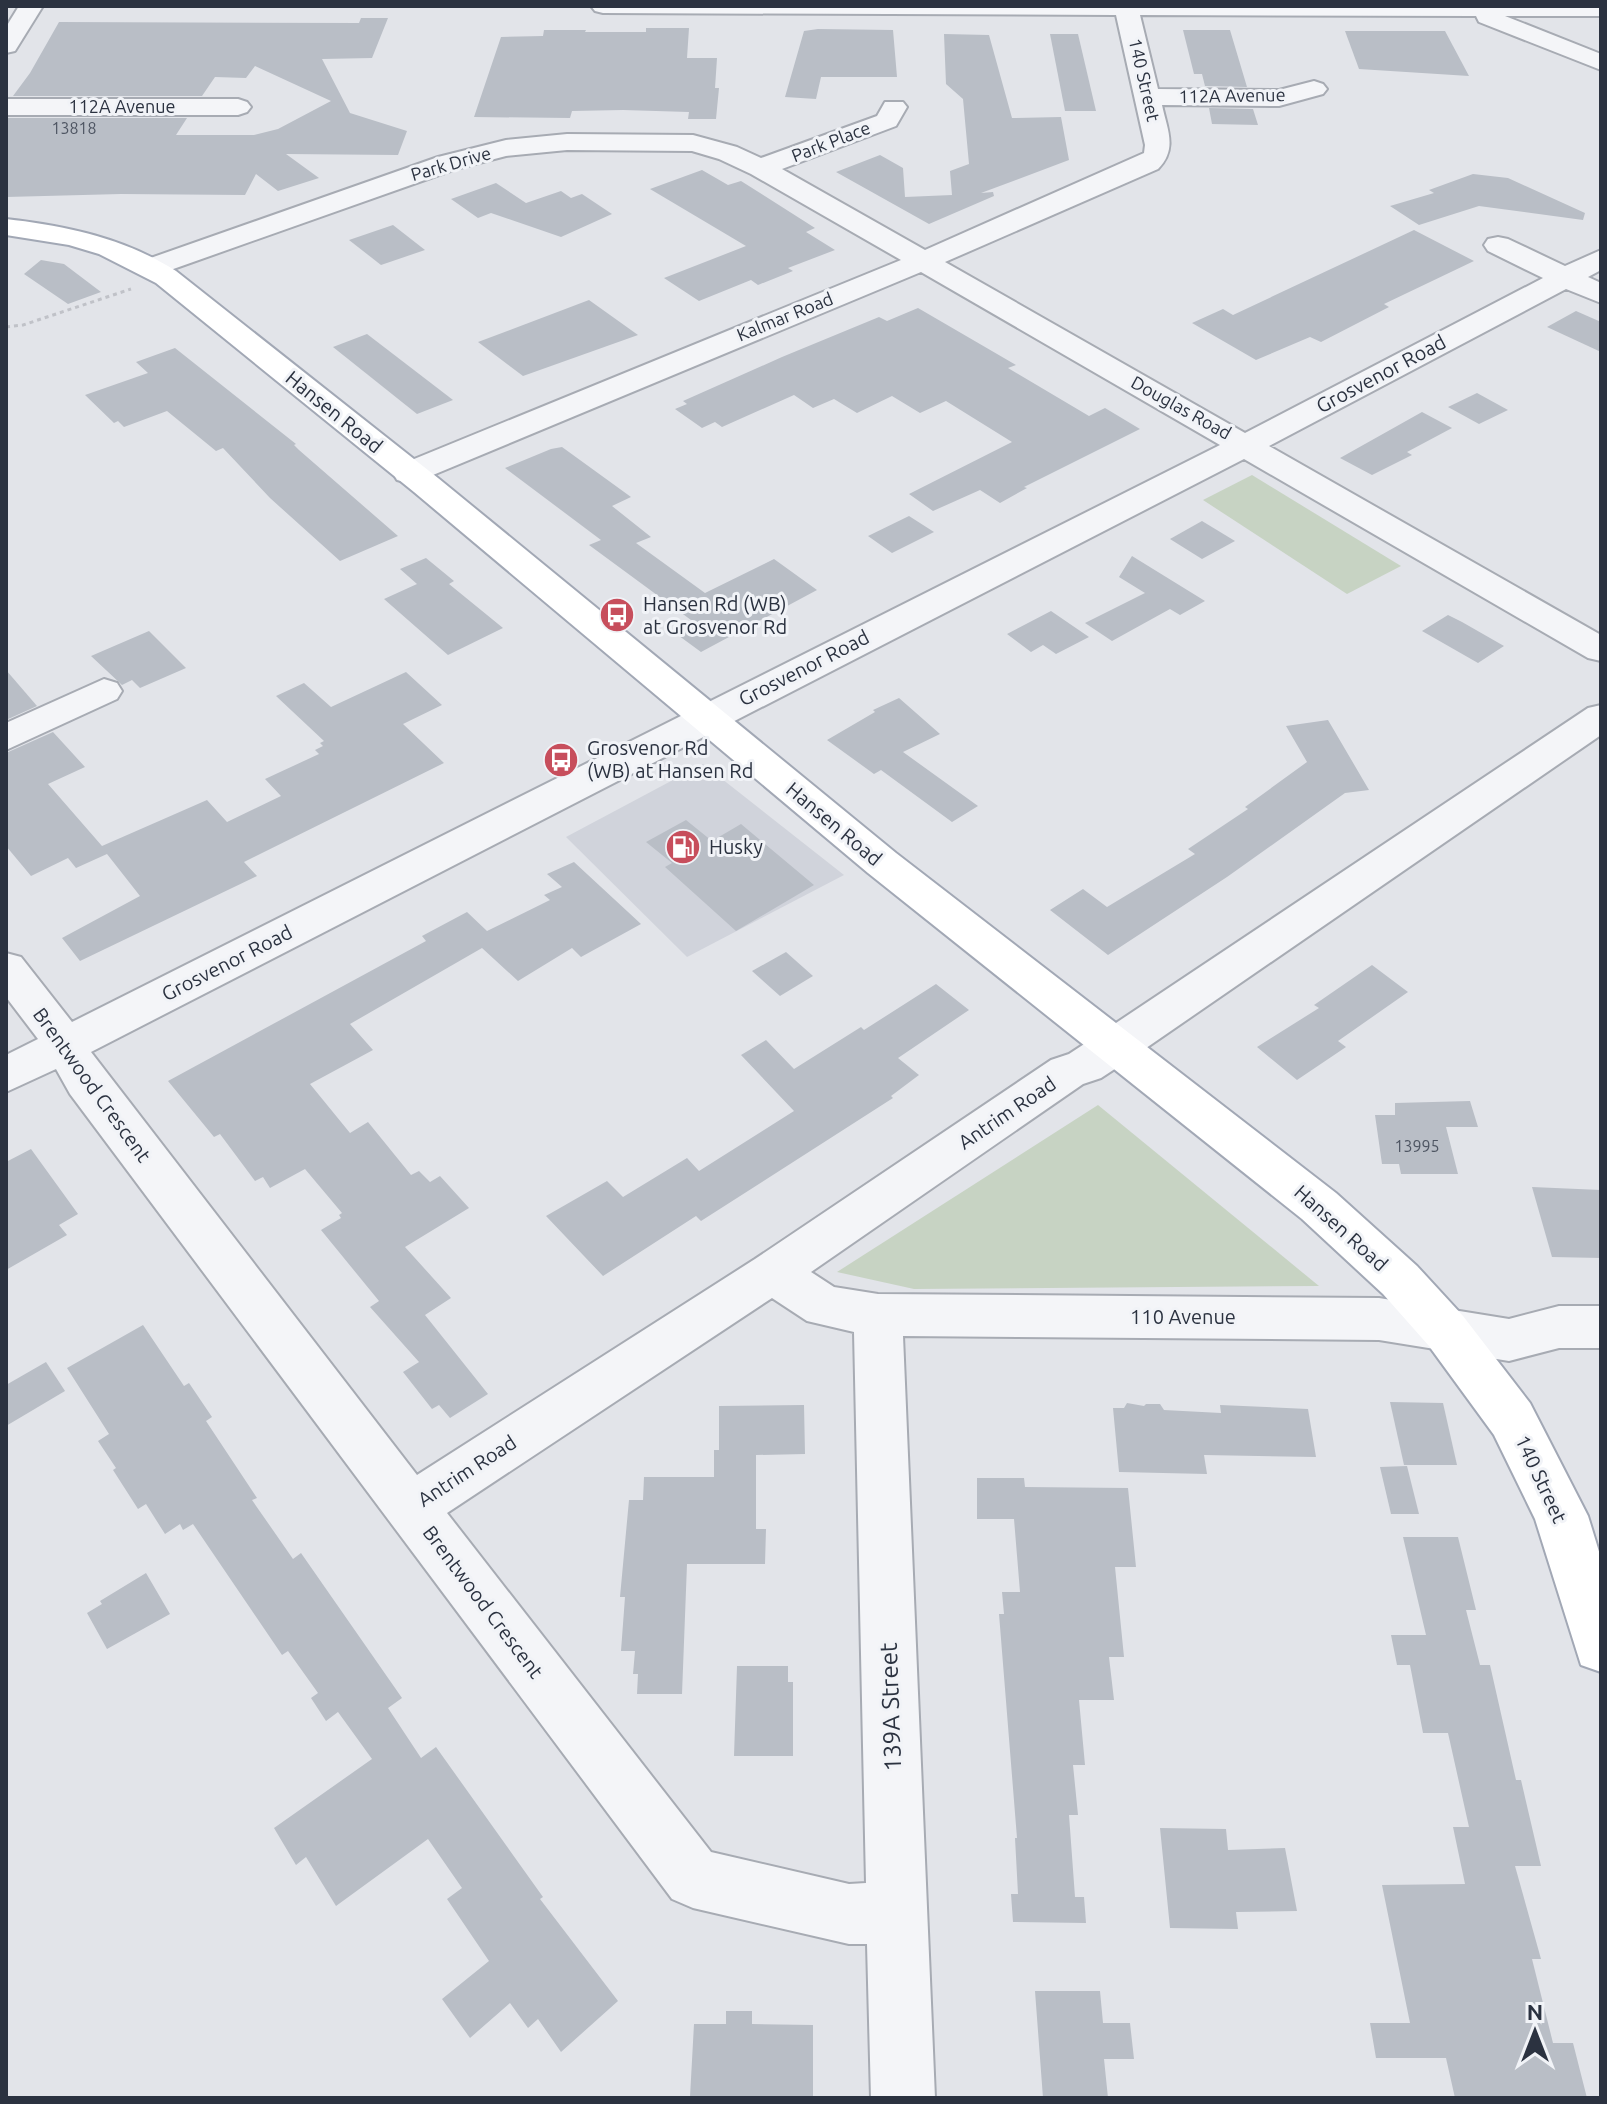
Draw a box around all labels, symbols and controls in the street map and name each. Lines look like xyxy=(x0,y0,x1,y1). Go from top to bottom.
street label: 140 Street xyxy=(1126,36,1164,123)
street label: 112A Avenue xyxy=(1178,84,1286,106)
street label: 112A Avenue xyxy=(69,96,175,116)
street label: Park Place xyxy=(788,117,873,165)
house number: 13818 xyxy=(51,119,97,137)
street label: Park Drive xyxy=(408,142,493,184)
street label: Kalmar Road xyxy=(734,288,836,344)
street label: Grosvenor Road xyxy=(1312,330,1449,417)
street label: Hansen Road xyxy=(281,366,387,458)
street label: Douglas Road xyxy=(1128,371,1235,443)
place label: Hansen Rd (WB) at Grosvenor Rd xyxy=(643,592,787,638)
bus stop icon: Hansen Rd (WB) at Grosvenor Rd xyxy=(598,596,636,634)
street label: Grosvenor Road xyxy=(735,625,873,710)
place label: Grosvenor Rd (WB) at Hansen Rd xyxy=(587,736,753,782)
bus stop icon: Grosvenor Rd (WB) at Hansen Rd xyxy=(542,741,580,779)
street label: Hansen Road xyxy=(782,777,887,870)
fuel station icon: Husky xyxy=(664,828,702,866)
place label: Husky xyxy=(709,835,763,858)
street label: Grosvenor Road xyxy=(158,920,296,1005)
street label: Brentwood Crescent xyxy=(29,1003,156,1166)
street label: Antrim Road xyxy=(954,1072,1060,1154)
house number: 13995 xyxy=(1394,1137,1440,1155)
street label: Hansen Road xyxy=(1290,1180,1393,1275)
street label: 110 Avenue xyxy=(1130,1305,1236,1328)
street label: Antrim Road xyxy=(413,1430,520,1511)
street label: 140 Street xyxy=(1511,1431,1572,1526)
street label: Brentwood Crescent xyxy=(419,1521,548,1683)
street label: 139A Street xyxy=(875,1642,906,1772)
north arrow xyxy=(1495,1992,1575,2072)
text: N xyxy=(1527,1999,1543,2024)

